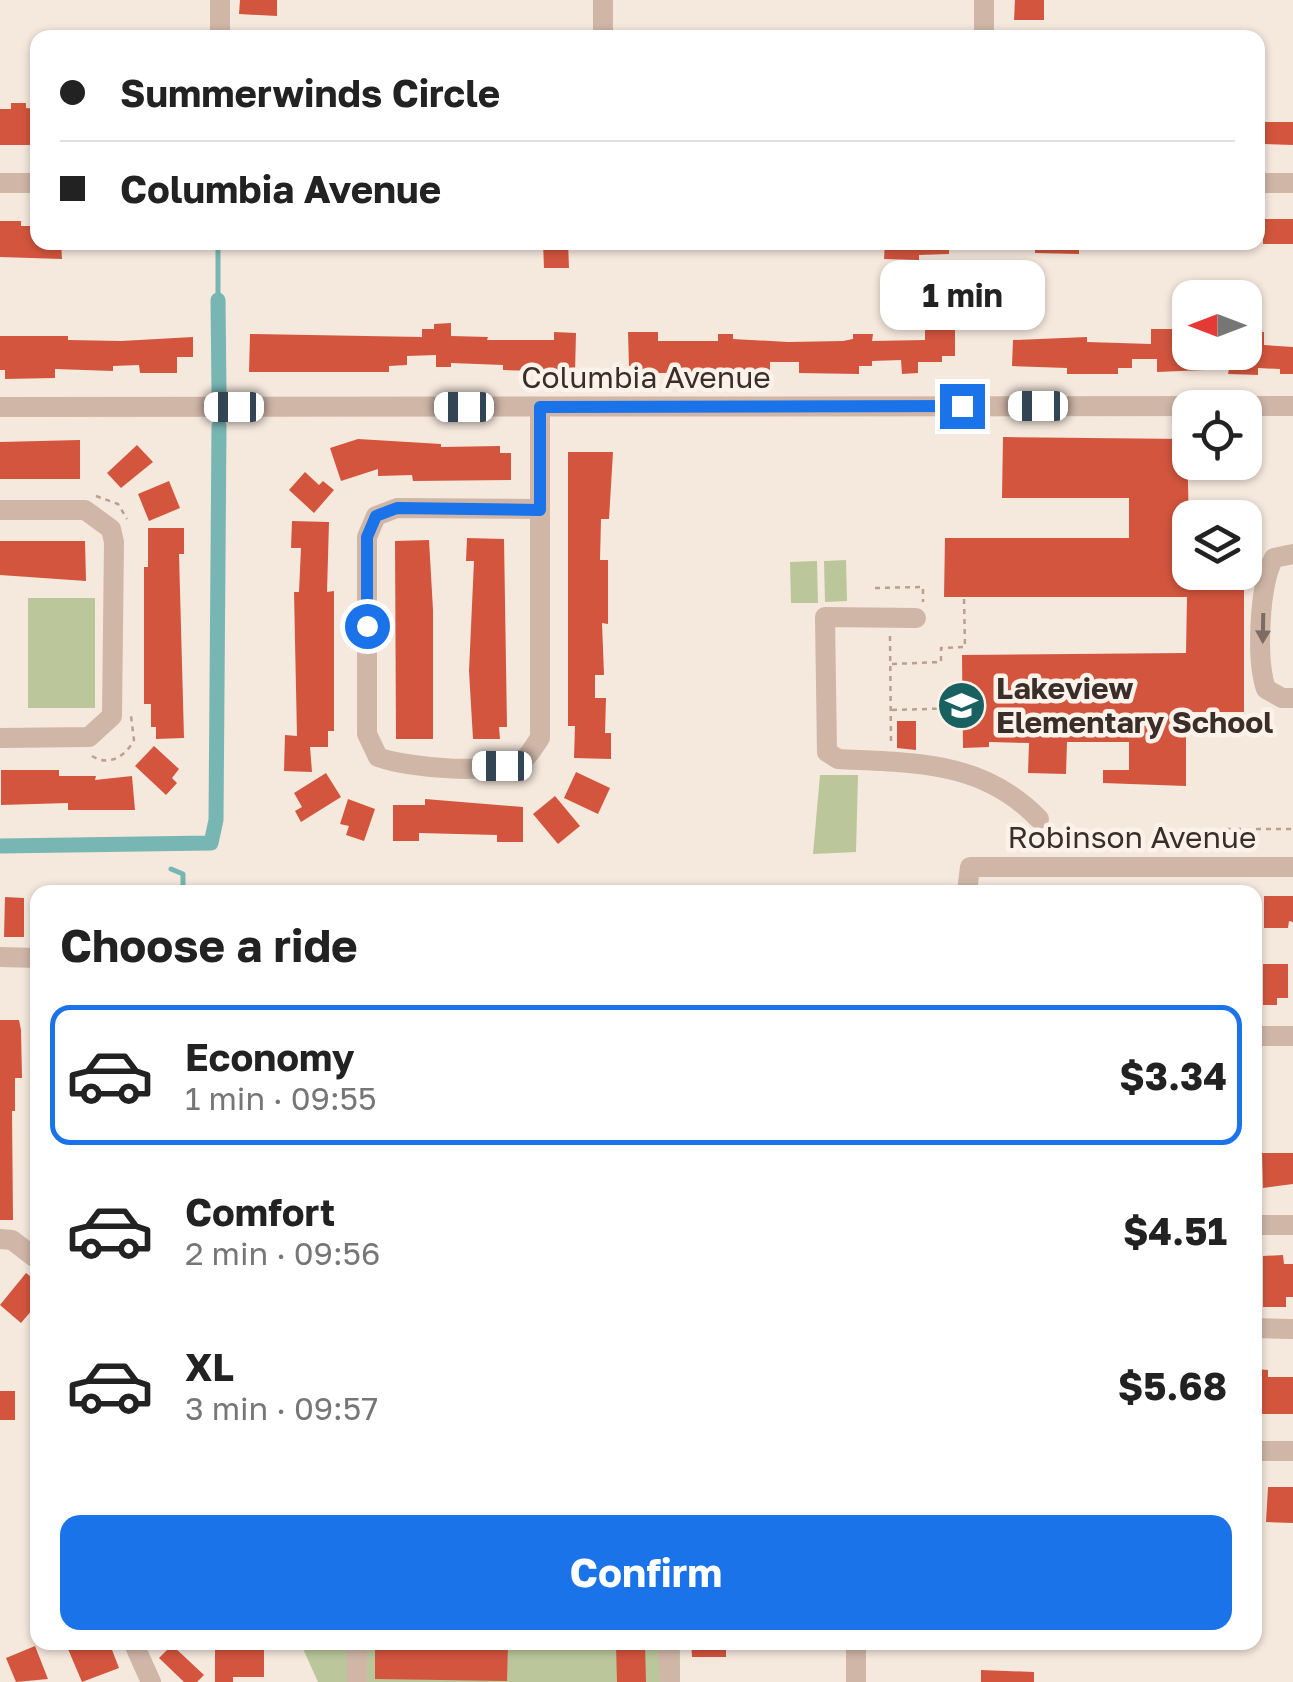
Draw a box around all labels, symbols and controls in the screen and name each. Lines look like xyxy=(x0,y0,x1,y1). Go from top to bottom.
text: Summerwinds Circle xyxy=(120,70,500,115)
text: Columbia Avenue xyxy=(120,166,441,211)
callout: 1 min xyxy=(880,261,1044,331)
text: 1 min xyxy=(922,276,1003,314)
north arrow xyxy=(1172,280,1262,370)
map controls xyxy=(1172,280,1262,590)
street label: Columbia Avenue xyxy=(521,359,771,395)
route end xyxy=(940,384,985,429)
button: locate xyxy=(1172,390,1262,480)
car xyxy=(1008,391,1068,421)
car xyxy=(204,392,264,422)
car xyxy=(434,392,494,422)
button: layers xyxy=(1172,500,1262,590)
route start xyxy=(345,604,390,649)
one-way arrow xyxy=(1254,613,1270,645)
place label: Lakeview Elementary School xyxy=(996,670,1273,740)
school or university icon: Lakeview Elementary School xyxy=(935,679,987,731)
car xyxy=(472,751,532,781)
street label: Robinson Avenue xyxy=(1008,819,1256,855)
text: Choose a ride xyxy=(60,918,358,972)
icon: car xyxy=(65,1030,155,1120)
text: Economy xyxy=(185,1034,354,1079)
text: $3.34 xyxy=(1119,1053,1227,1098)
text: 1 min · 09:55 xyxy=(185,1079,377,1117)
icon: car xyxy=(65,1185,155,1275)
text: Comfort xyxy=(185,1189,335,1234)
text: $4.51 xyxy=(1123,1208,1227,1253)
text: 2 min · 09:56 xyxy=(185,1234,380,1272)
icon: car xyxy=(65,1340,155,1430)
text: XL xyxy=(185,1344,234,1389)
text: $5.68 xyxy=(1118,1363,1227,1408)
text: 3 min · 09:57 xyxy=(185,1389,378,1427)
button: Confirm xyxy=(60,1515,1232,1630)

